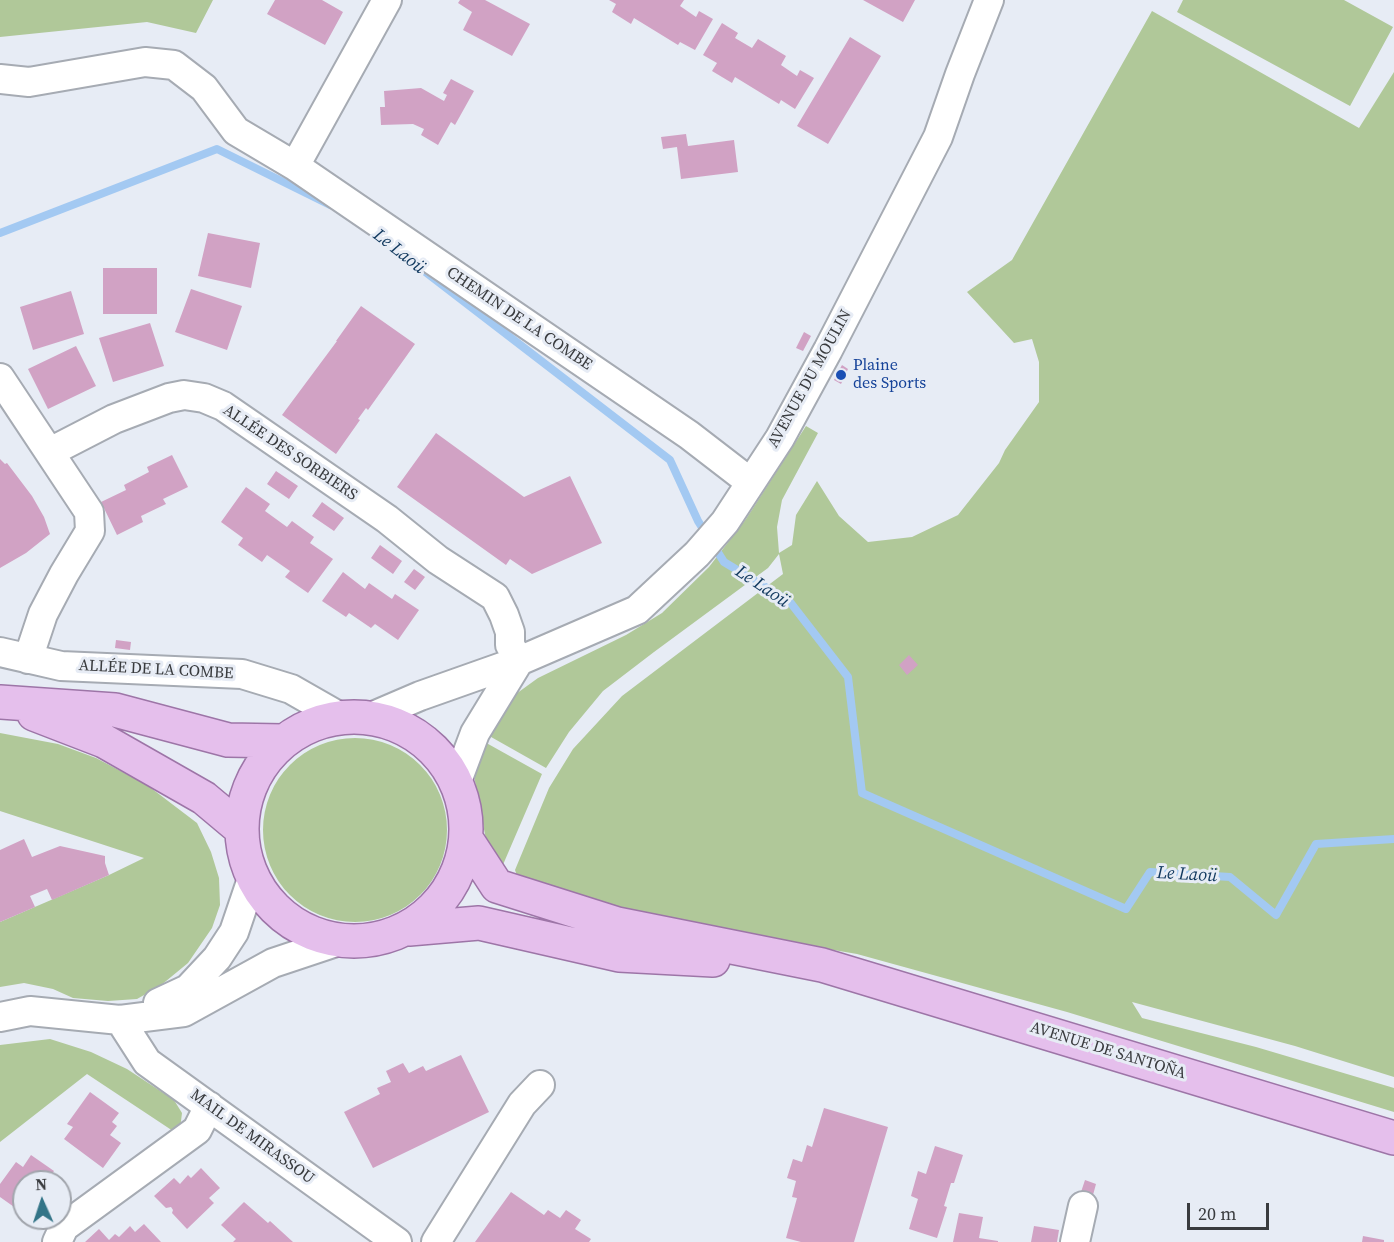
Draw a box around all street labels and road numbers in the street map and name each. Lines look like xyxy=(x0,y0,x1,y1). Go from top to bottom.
street label: CHEMIN DE LA COMBE xyxy=(443,263,595,375)
street label: AVENUE DU MOULIN xyxy=(764,307,856,451)
street label: ALLÉE DES SORBIERS xyxy=(219,401,361,505)
street label: ALLÉE DE LA COMBE xyxy=(78,656,234,684)
street label: AVENUE DE SANTOÑA xyxy=(1028,1018,1188,1084)
street label: MAIL DE MIRASSOU xyxy=(186,1086,318,1188)

